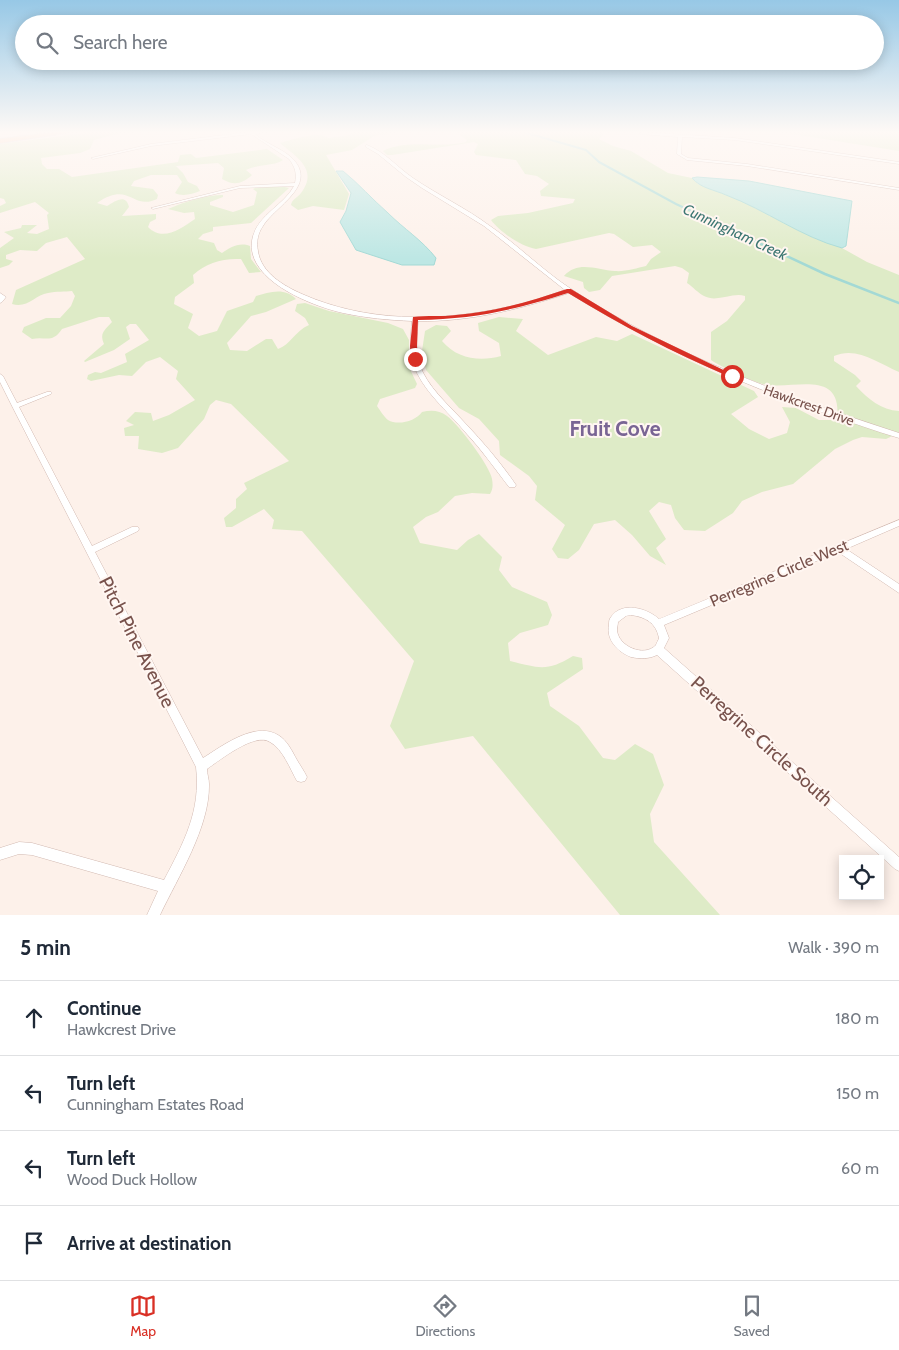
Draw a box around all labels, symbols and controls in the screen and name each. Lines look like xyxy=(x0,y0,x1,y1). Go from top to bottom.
search box xyxy=(15,15,884,70)
icon: search xyxy=(33,29,61,57)
text: Search here xyxy=(73,31,167,54)
water label: Cunningham Creek xyxy=(680,200,791,264)
route end xyxy=(404,348,427,371)
route start xyxy=(721,365,744,388)
street label: Hawkcrest Drive xyxy=(761,380,857,430)
district label: Fruit Cove xyxy=(569,416,661,441)
street label: Perregrine Circle West xyxy=(707,535,852,611)
street label: Pitch Pine Avenue xyxy=(94,573,180,712)
street label: Perregrine Circle South xyxy=(686,671,838,811)
map controls xyxy=(839,855,884,900)
button: locate xyxy=(839,855,884,900)
text: 5 min xyxy=(20,935,71,960)
text: Walk · 390 m xyxy=(788,938,879,957)
text: Continue xyxy=(67,997,141,1020)
icon: ahead xyxy=(20,1004,48,1032)
text: 180 m xyxy=(835,1009,879,1028)
text: Hawkcrest Drive xyxy=(67,1020,176,1039)
text: Turn left xyxy=(67,1072,135,1095)
icon: left xyxy=(20,1079,48,1107)
text: 150 m xyxy=(836,1084,879,1103)
text: Cunningham Estates Road xyxy=(67,1095,244,1114)
text: Turn left xyxy=(67,1147,135,1170)
icon: left xyxy=(20,1154,48,1182)
text: 60 m xyxy=(841,1159,879,1178)
text: Wood Duck Hollow xyxy=(67,1170,197,1189)
icon: arrive xyxy=(20,1229,48,1257)
text: Arrive at destination xyxy=(67,1232,231,1255)
tab: Map xyxy=(129,1292,157,1340)
tab: Directions xyxy=(415,1292,475,1340)
tab: Saved xyxy=(733,1292,770,1340)

